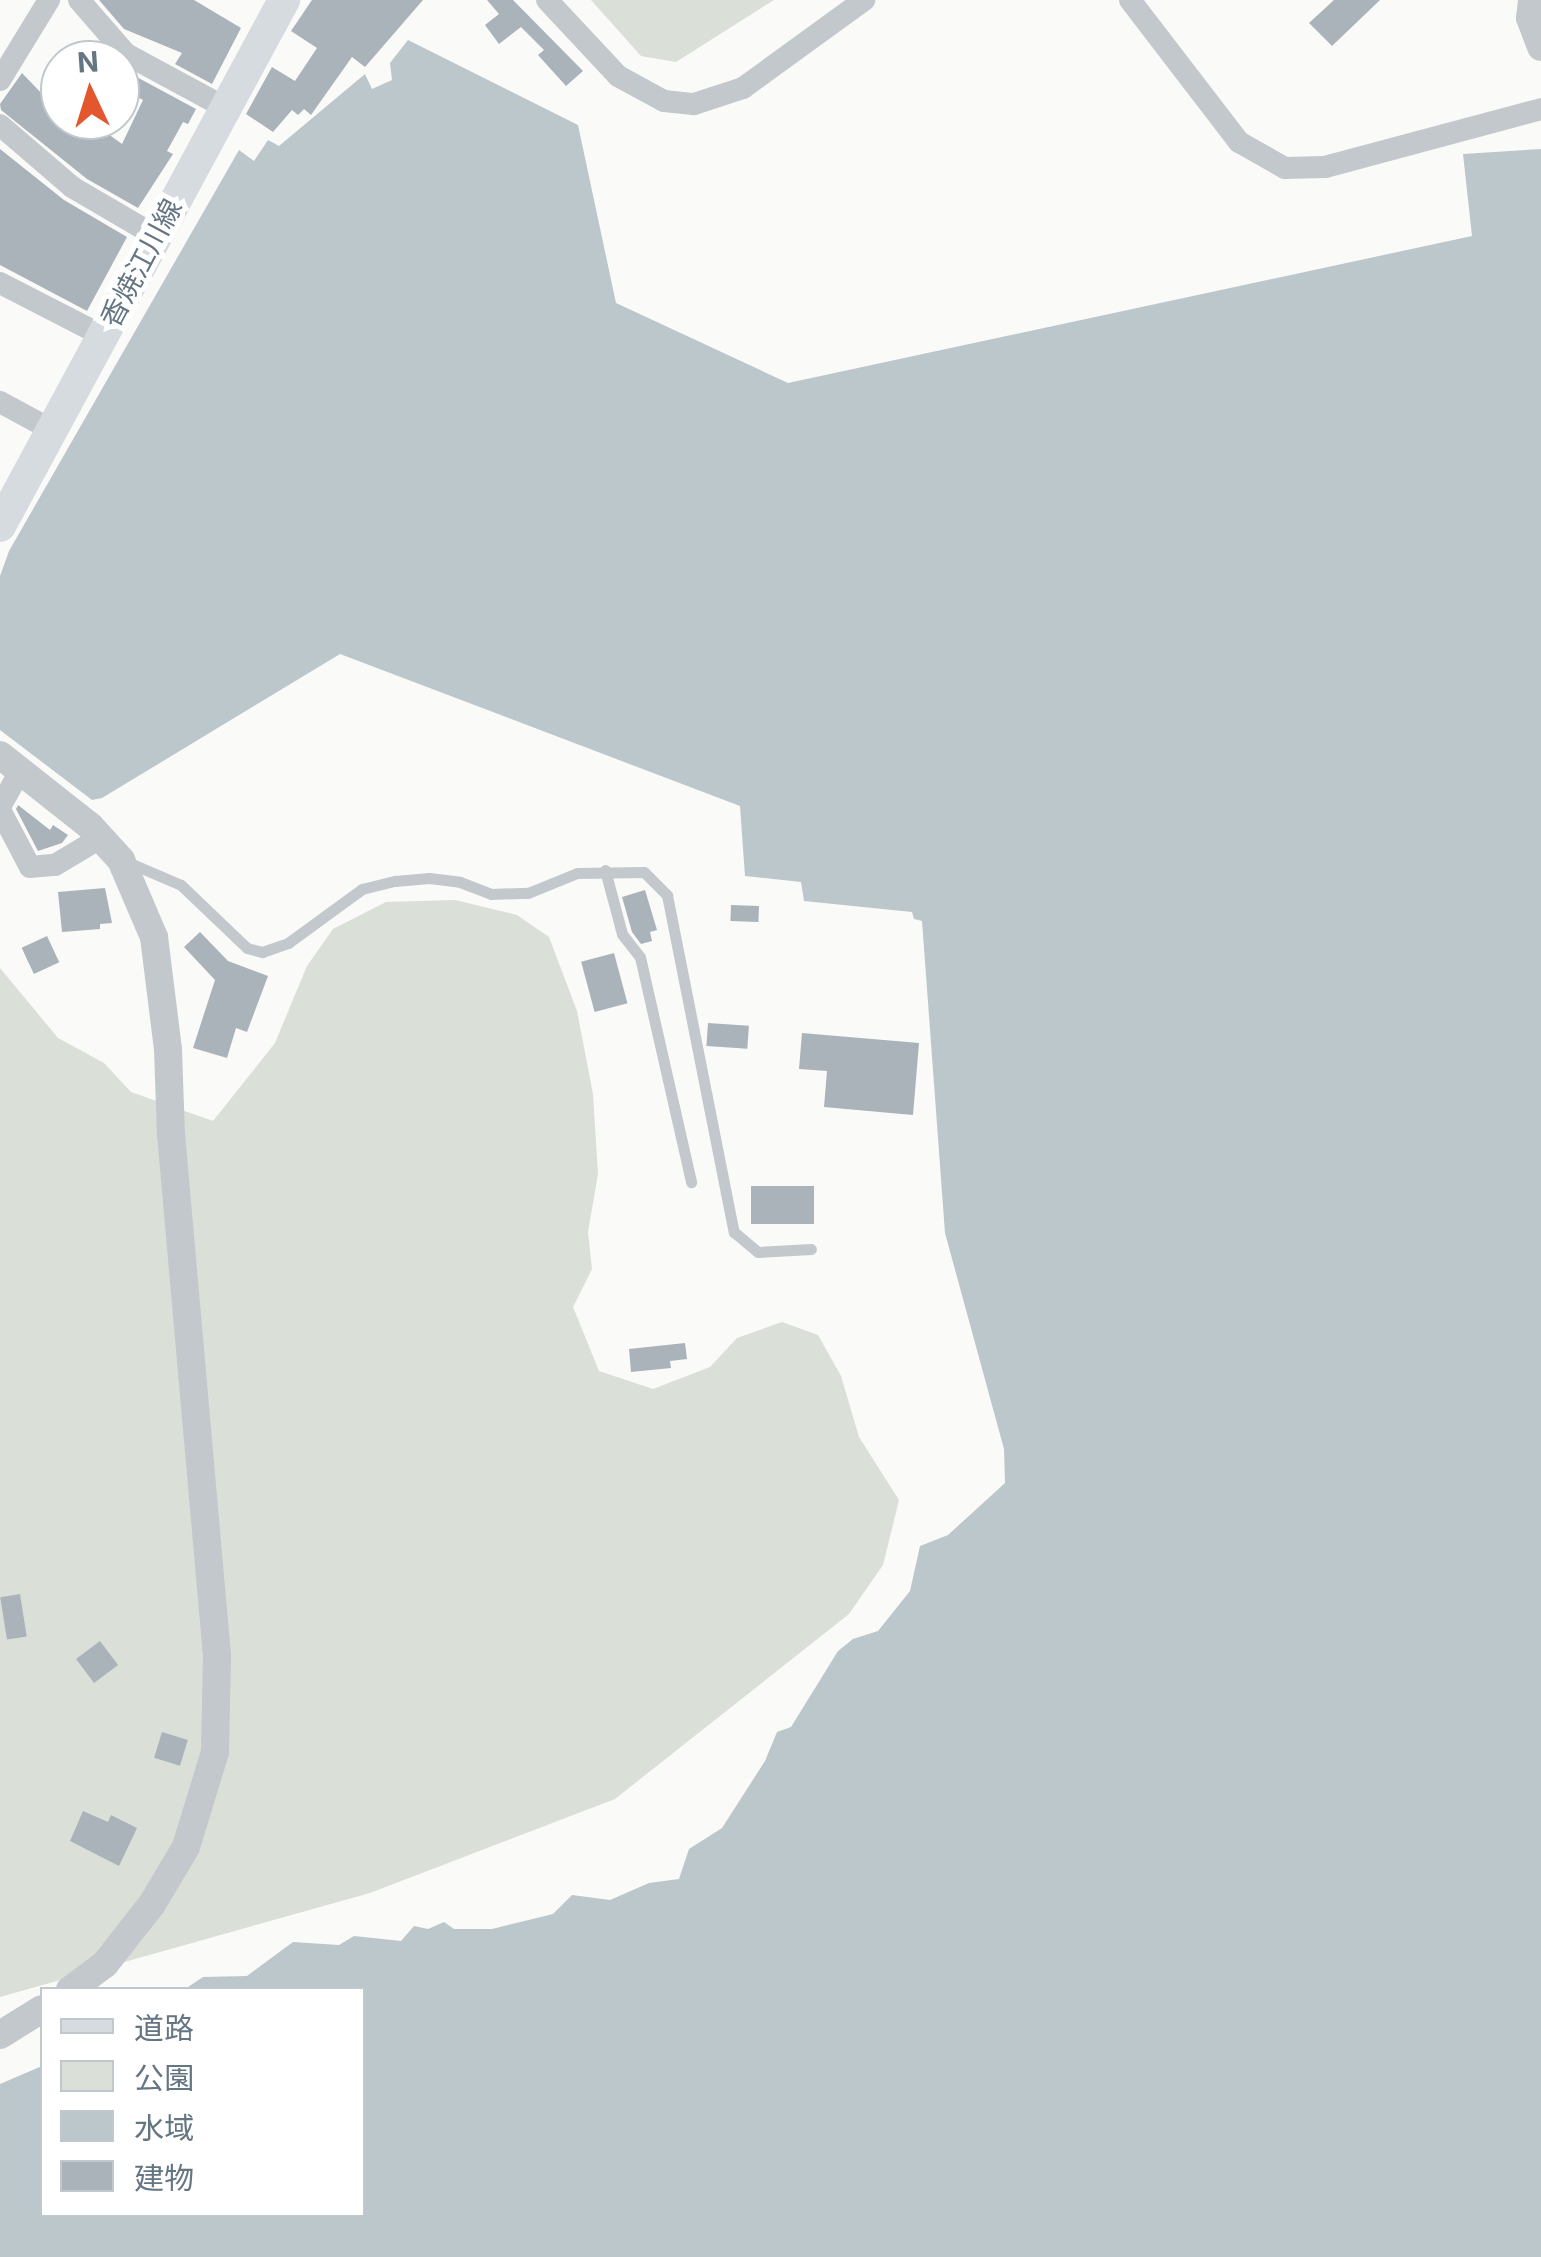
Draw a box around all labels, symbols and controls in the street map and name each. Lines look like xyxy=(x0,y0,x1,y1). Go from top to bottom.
north arrow xyxy=(40,40,140,140)
text: N xyxy=(76,44,100,80)
street label: 香焼江川線 xyxy=(93,193,189,333)
legend xyxy=(40,1987,365,2217)
text: 道路 xyxy=(134,2010,194,2046)
text: 公園 xyxy=(134,2060,194,2096)
text: 水域 xyxy=(134,2110,194,2146)
text: 建物 xyxy=(134,2160,194,2196)

